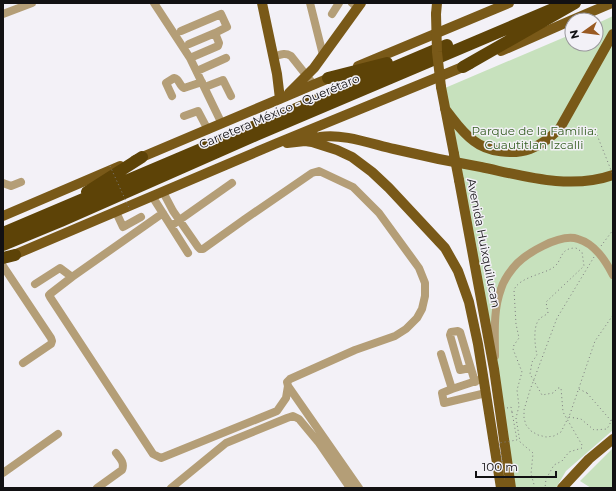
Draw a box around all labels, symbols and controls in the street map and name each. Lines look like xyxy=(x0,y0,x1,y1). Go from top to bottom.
north arrow xyxy=(564,12,604,52)
text: N xyxy=(566,28,582,40)
street label: Carretera México - Querétaro xyxy=(196,70,362,152)
park label: Parque de la Familia: Cuautitlan Izcalli xyxy=(471,123,597,152)
street label: Avenida Huixquilucan xyxy=(464,177,504,309)
scale bar xyxy=(476,453,556,479)
text: 100 m xyxy=(482,459,518,474)

